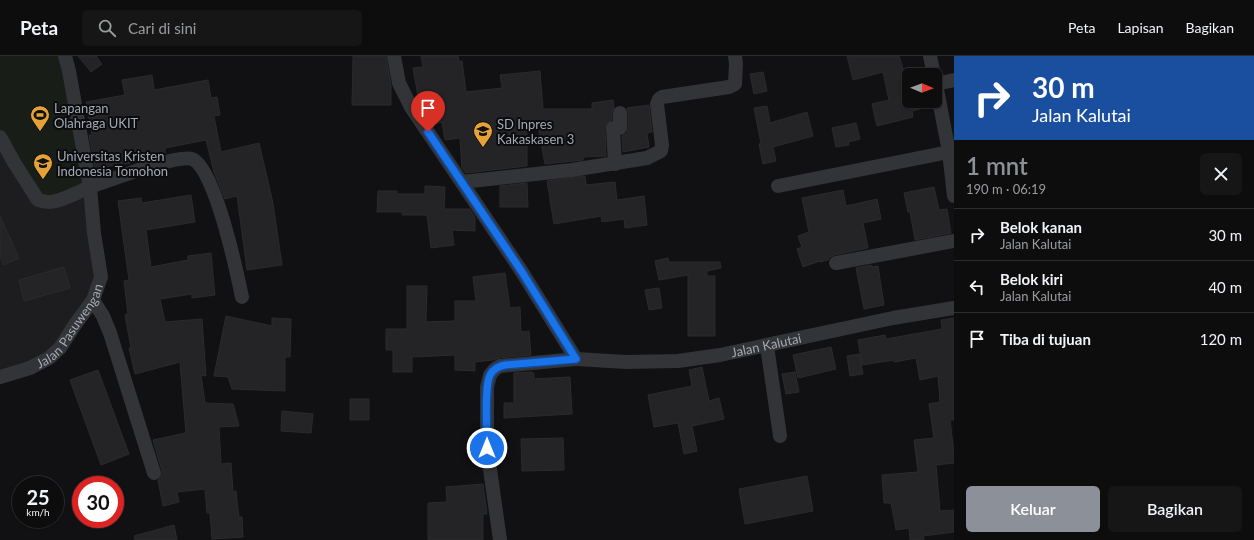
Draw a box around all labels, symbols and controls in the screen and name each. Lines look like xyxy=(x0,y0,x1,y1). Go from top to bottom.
search box xyxy=(82,10,362,46)
text: Peta xyxy=(20,16,58,39)
icon: search xyxy=(96,17,118,39)
text: Cari di sini xyxy=(128,19,196,37)
text: Peta xyxy=(1068,19,1095,36)
text: Lapisan xyxy=(1117,19,1164,36)
text: Bagikan xyxy=(1186,19,1234,36)
north arrow xyxy=(902,68,942,108)
map controls xyxy=(902,68,942,108)
text: 30 m xyxy=(1032,70,1095,104)
icon: right xyxy=(966,72,1018,124)
pin xyxy=(411,91,445,132)
icon: arrive xyxy=(417,97,439,119)
place label: Lapangan Olahraga UKIT xyxy=(54,100,139,131)
sports icon: Lapangan Olahraga UKIT xyxy=(29,104,51,132)
text: Jalan Kalutai xyxy=(1032,104,1131,126)
place label: SD Inpres Kakaskasen 3 xyxy=(497,116,574,147)
school or university icon: SD Inpres Kakaskasen 3 xyxy=(472,120,494,148)
place label: Universitas Kristen Indonesia Tomohon xyxy=(57,148,168,179)
text: 1 mnt xyxy=(966,151,1028,180)
school or university icon: Universitas Kristen Indonesia Tomohon xyxy=(32,152,54,180)
button: close xyxy=(1200,153,1242,195)
text: 190 m · 06:19 xyxy=(966,181,1046,197)
text: Belok kanan xyxy=(1000,218,1082,236)
icon: right xyxy=(966,224,988,246)
text: 30 m xyxy=(1208,226,1242,244)
text: Jalan Kalutai xyxy=(1000,236,1071,252)
text: Belok kiri xyxy=(1000,270,1063,288)
icon: left xyxy=(966,276,988,298)
text: 40 m xyxy=(1208,278,1242,296)
street label: Jalan Pasuwengan xyxy=(33,281,106,371)
text: Jalan Kalutai xyxy=(1000,288,1071,304)
icon: arrive xyxy=(966,328,988,350)
street label: Jalan Kalutai xyxy=(730,330,803,360)
text: Tiba di tujuan xyxy=(1000,330,1091,348)
text: 120 m xyxy=(1200,330,1242,348)
position arrow xyxy=(466,427,508,469)
speed limit sign: 30 xyxy=(72,476,124,528)
text: 25 xyxy=(26,485,50,509)
button: Keluar xyxy=(966,486,1100,532)
button: Bagikan xyxy=(1108,486,1242,532)
text: km/h xyxy=(26,506,50,518)

